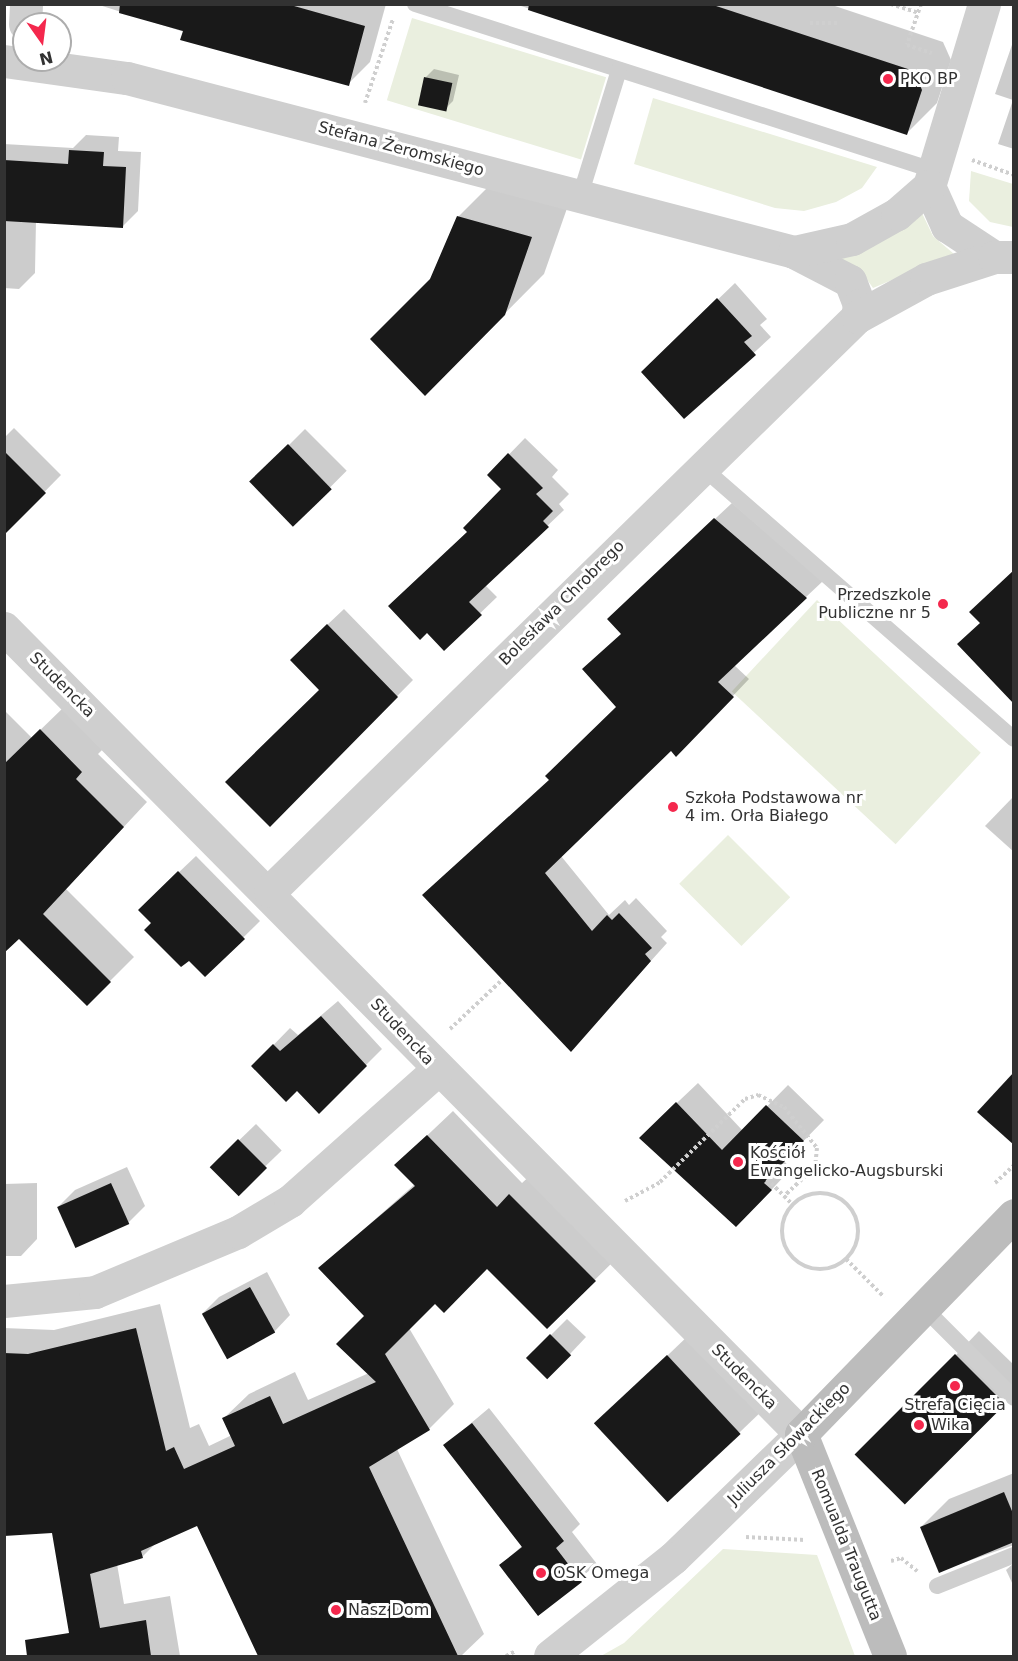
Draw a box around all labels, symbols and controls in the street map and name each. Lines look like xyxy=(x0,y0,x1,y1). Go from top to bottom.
north arrow xyxy=(12,12,72,72)
text: N xyxy=(37,47,55,69)
place label: PKO BP xyxy=(900,69,958,89)
marker: PKO BP xyxy=(881,72,895,86)
street label: Stefana Żeromskiego xyxy=(316,118,486,180)
street label: Bolesława Chrobrego xyxy=(495,536,629,670)
place label: Przedszkole Publiczne nr 5 xyxy=(818,585,931,623)
marker: Przedszkole Publiczne nr 5 xyxy=(936,597,950,611)
street label: Studencka xyxy=(25,648,99,722)
place label: Szkoła Podstawowa nr 4 im. Orła Białego xyxy=(685,788,862,826)
marker: Szkoła Podstawowa nr 4 im. Orła Białego xyxy=(666,800,680,814)
street label: Studencka xyxy=(366,995,438,1069)
place label: Kościół Ewangelicko-Augsburski xyxy=(750,1143,944,1181)
marker: Kościół Ewangelicko-Augsburski xyxy=(731,1155,745,1169)
street label: Studencka xyxy=(707,1340,781,1414)
street label: Juliusza Słowackiego xyxy=(724,1379,854,1509)
marker: Strefa Cięcia xyxy=(948,1379,962,1393)
place label: Strefa Cięcia xyxy=(904,1395,1006,1415)
place label: Wika xyxy=(931,1415,970,1435)
marker: Wika xyxy=(912,1418,926,1432)
street label: Romualda Traugutta xyxy=(807,1466,885,1624)
place label: OSK Omega xyxy=(553,1563,649,1583)
marker: OSK Omega xyxy=(534,1566,548,1580)
place label: Nasz Dom xyxy=(348,1600,429,1620)
marker: Nasz Dom xyxy=(329,1603,343,1617)

